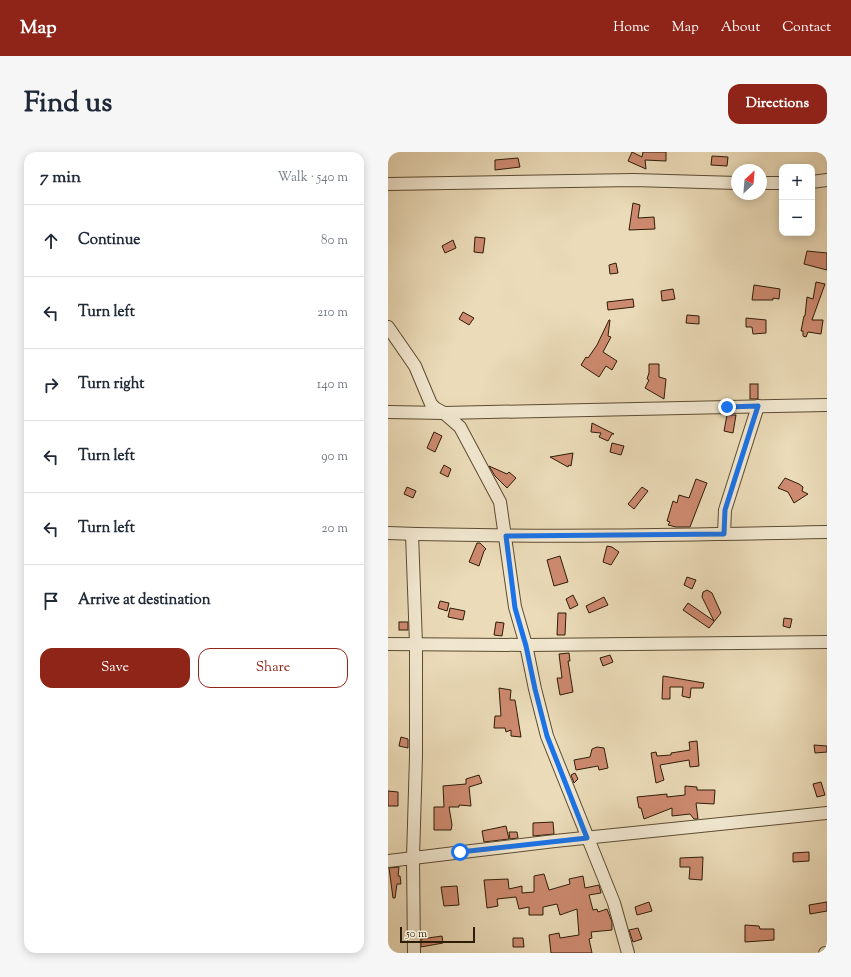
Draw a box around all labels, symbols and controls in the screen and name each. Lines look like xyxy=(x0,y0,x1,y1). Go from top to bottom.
text: Map xyxy=(20,15,57,42)
text: Home xyxy=(613,18,650,38)
text: Map xyxy=(672,18,699,38)
text: About xyxy=(721,18,760,38)
text: Contact xyxy=(782,18,831,38)
text: Find us xyxy=(24,84,112,124)
button: Directions xyxy=(728,84,827,124)
north arrow xyxy=(731,164,767,200)
map controls xyxy=(779,164,815,236)
button: + xyxy=(779,164,815,200)
text: 7 min xyxy=(40,166,81,190)
text: Walk · 540 m xyxy=(277,169,348,187)
button: − xyxy=(779,200,815,236)
icon: ahead xyxy=(40,230,62,252)
text: Continue xyxy=(78,230,140,251)
text: 80 m xyxy=(321,232,348,250)
icon: left xyxy=(40,302,62,324)
text: Turn left xyxy=(78,302,135,323)
text: 210 m xyxy=(317,304,348,322)
icon: right xyxy=(40,374,62,396)
text: Turn right xyxy=(78,374,144,395)
text: 140 m xyxy=(317,376,348,394)
route end xyxy=(718,398,736,416)
icon: left xyxy=(40,446,62,468)
text: Turn left xyxy=(78,446,135,467)
text: 90 m xyxy=(321,448,348,466)
icon: left xyxy=(40,518,62,540)
text: Turn left xyxy=(78,518,135,539)
text: 20 m xyxy=(322,520,348,538)
icon: arrive xyxy=(40,590,62,612)
text: Arrive at destination xyxy=(78,590,211,611)
button: Save xyxy=(40,648,190,688)
button: Share xyxy=(198,648,348,688)
route start xyxy=(451,843,469,861)
scale bar xyxy=(400,925,475,944)
text: 50 m xyxy=(406,926,427,942)

